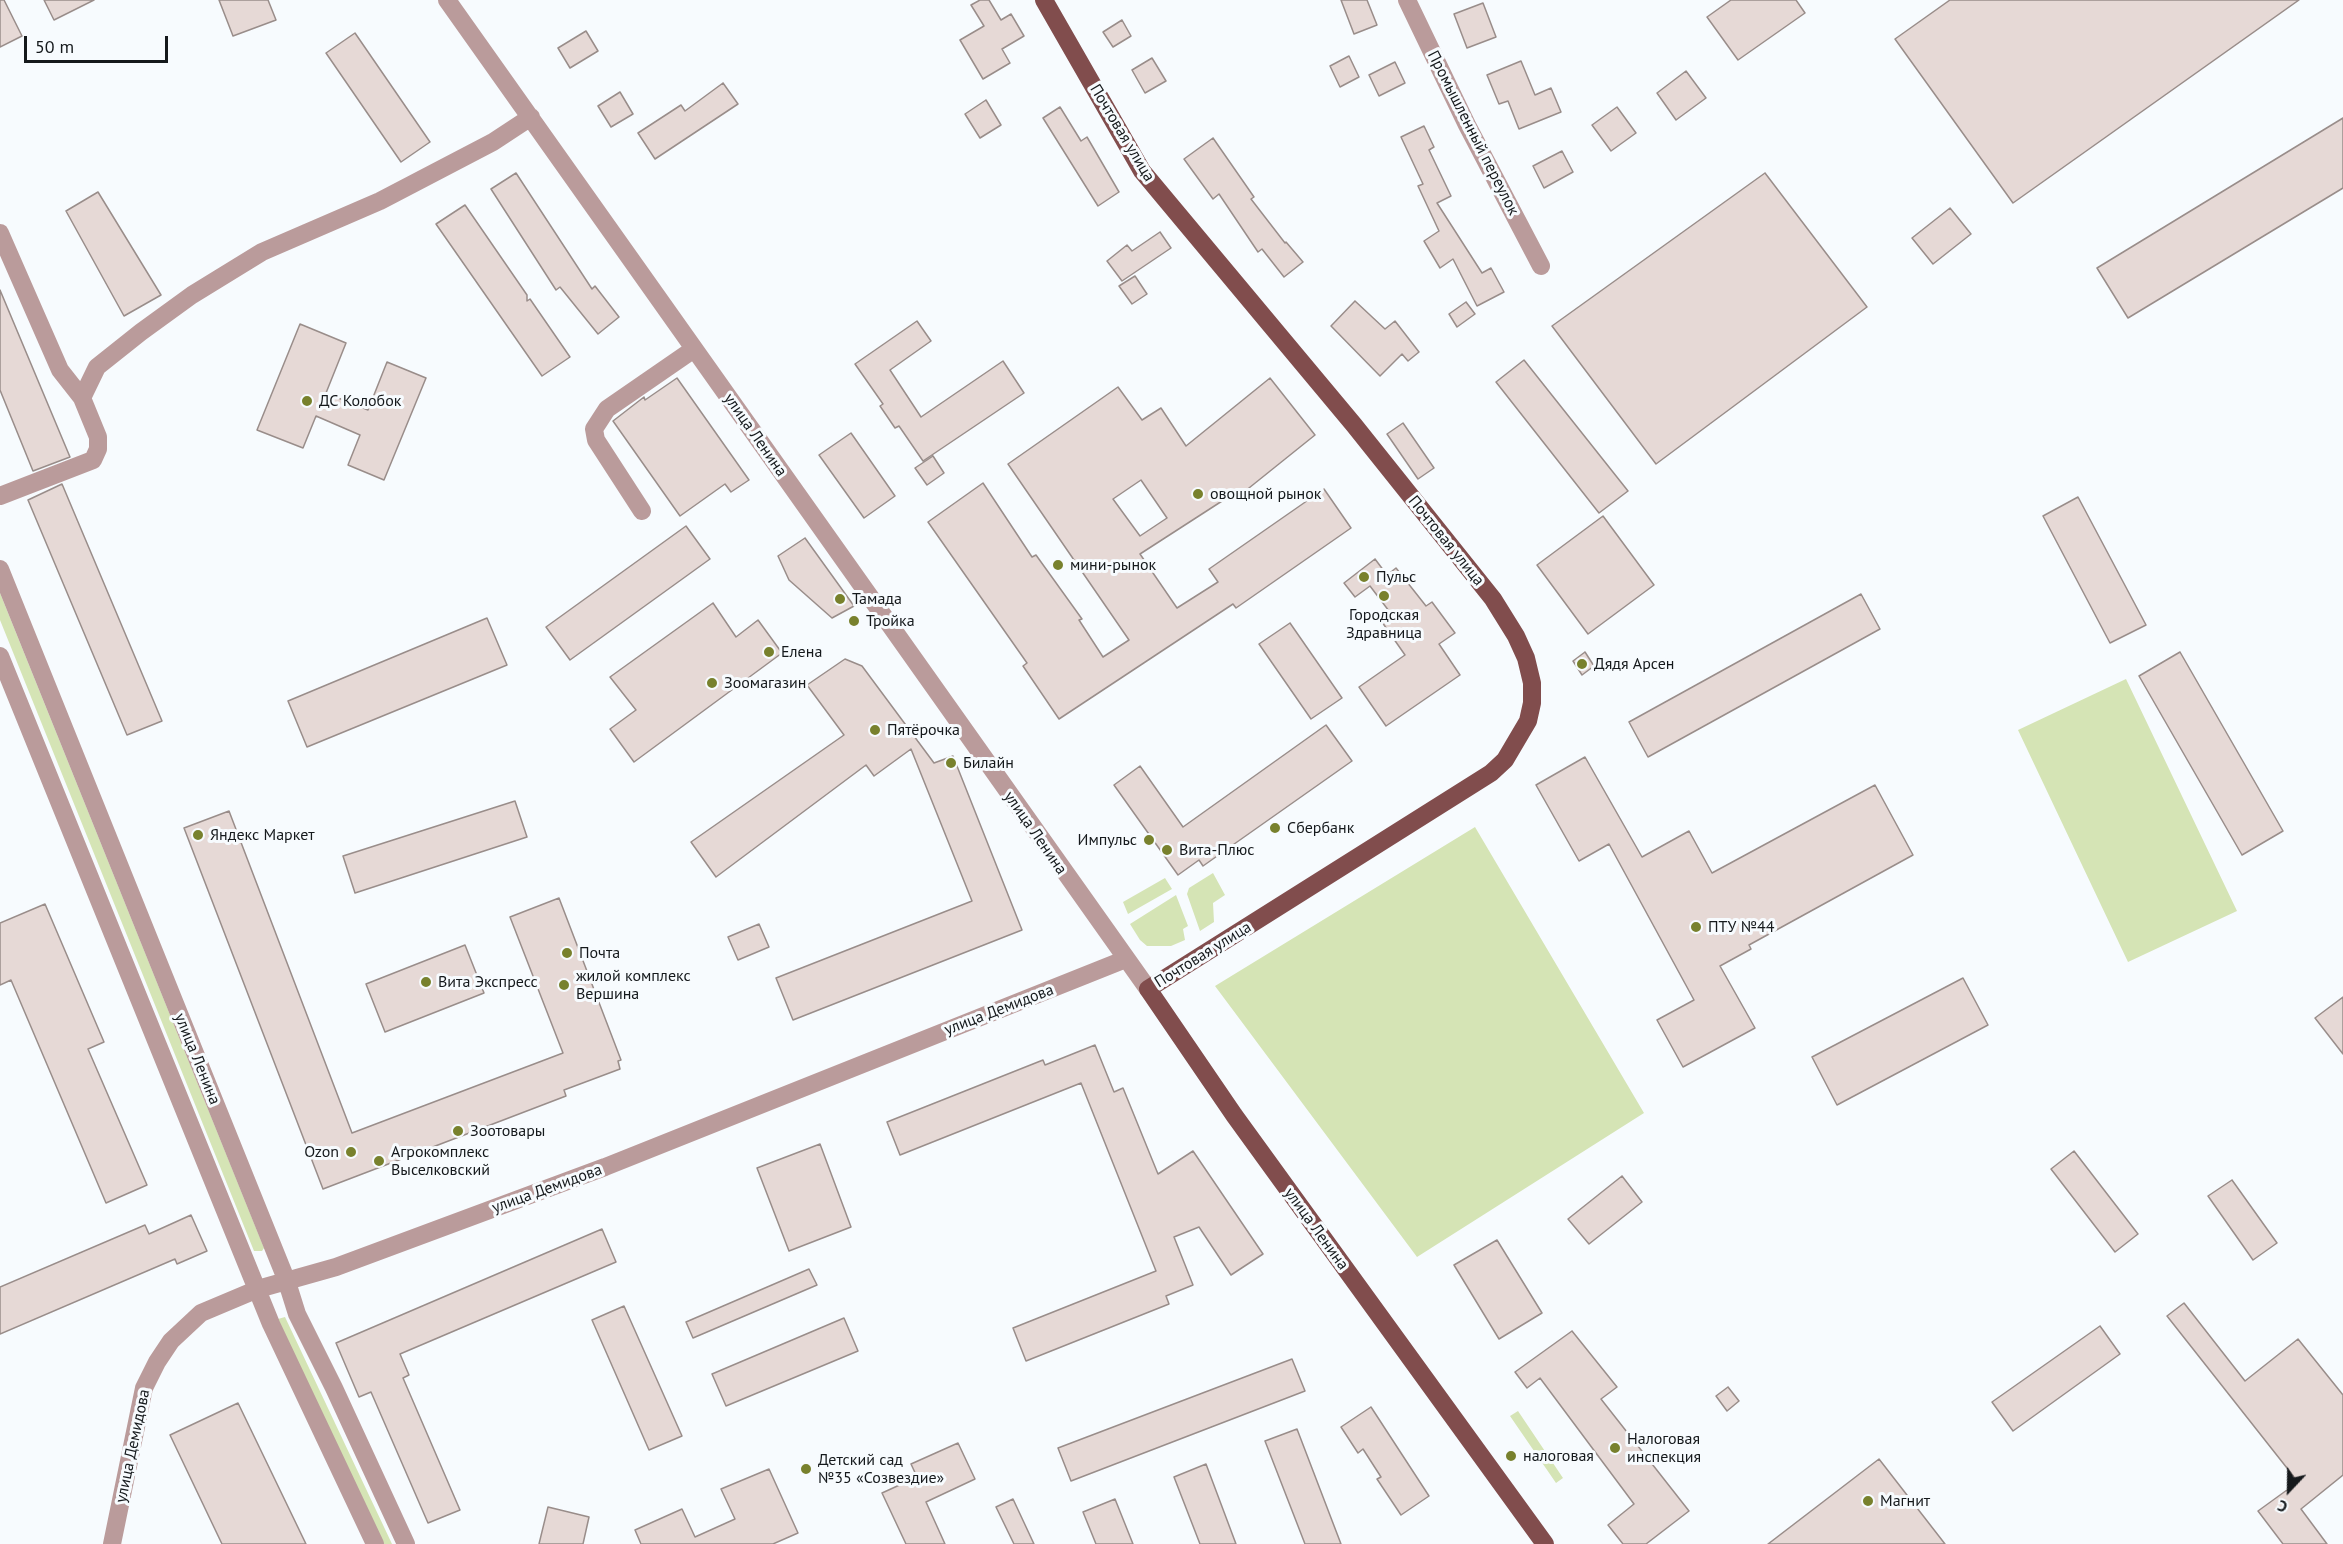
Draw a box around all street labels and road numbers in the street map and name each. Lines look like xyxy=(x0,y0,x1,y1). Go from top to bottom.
street label: Промышленный переулок xyxy=(1423,47,1523,219)
street label: Почтовая улица xyxy=(1085,81,1159,185)
street label: улица Ленина xyxy=(719,390,791,480)
street label: Почтовая улица xyxy=(1404,492,1488,590)
street label: улица Ленина xyxy=(999,788,1071,878)
street label: Почтовая улица xyxy=(1151,918,1255,992)
street label: улица Демидова xyxy=(942,980,1056,1040)
street label: улица Ленина xyxy=(170,1010,224,1108)
street label: улица Демидова xyxy=(489,1160,605,1218)
street label: улица Ленина xyxy=(1280,1184,1352,1274)
street label: улица Демидова xyxy=(112,1387,154,1505)

